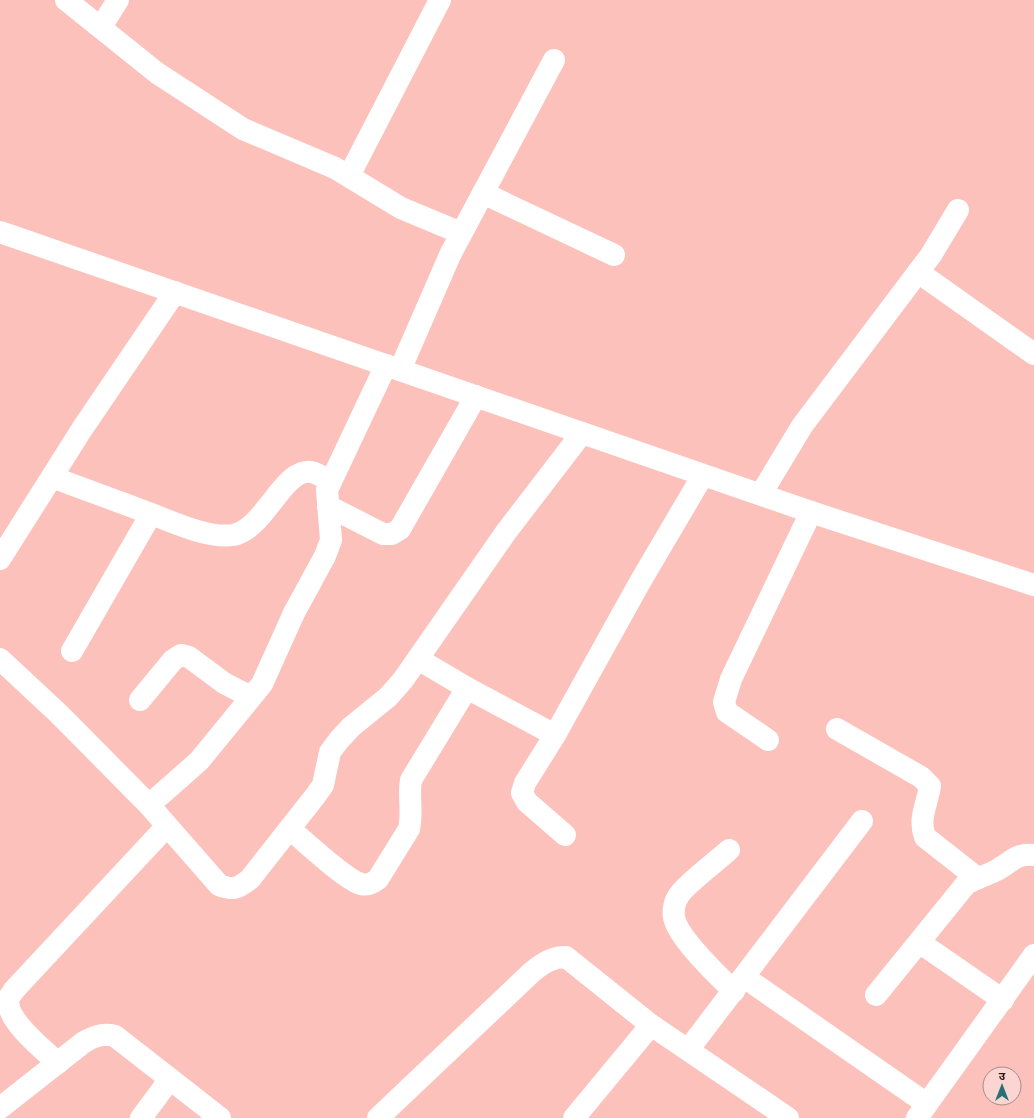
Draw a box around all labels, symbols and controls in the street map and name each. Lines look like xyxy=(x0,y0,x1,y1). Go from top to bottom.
north arrow xyxy=(982,1066,1022,1106)
text: उ xyxy=(999,1069,1006,1083)

